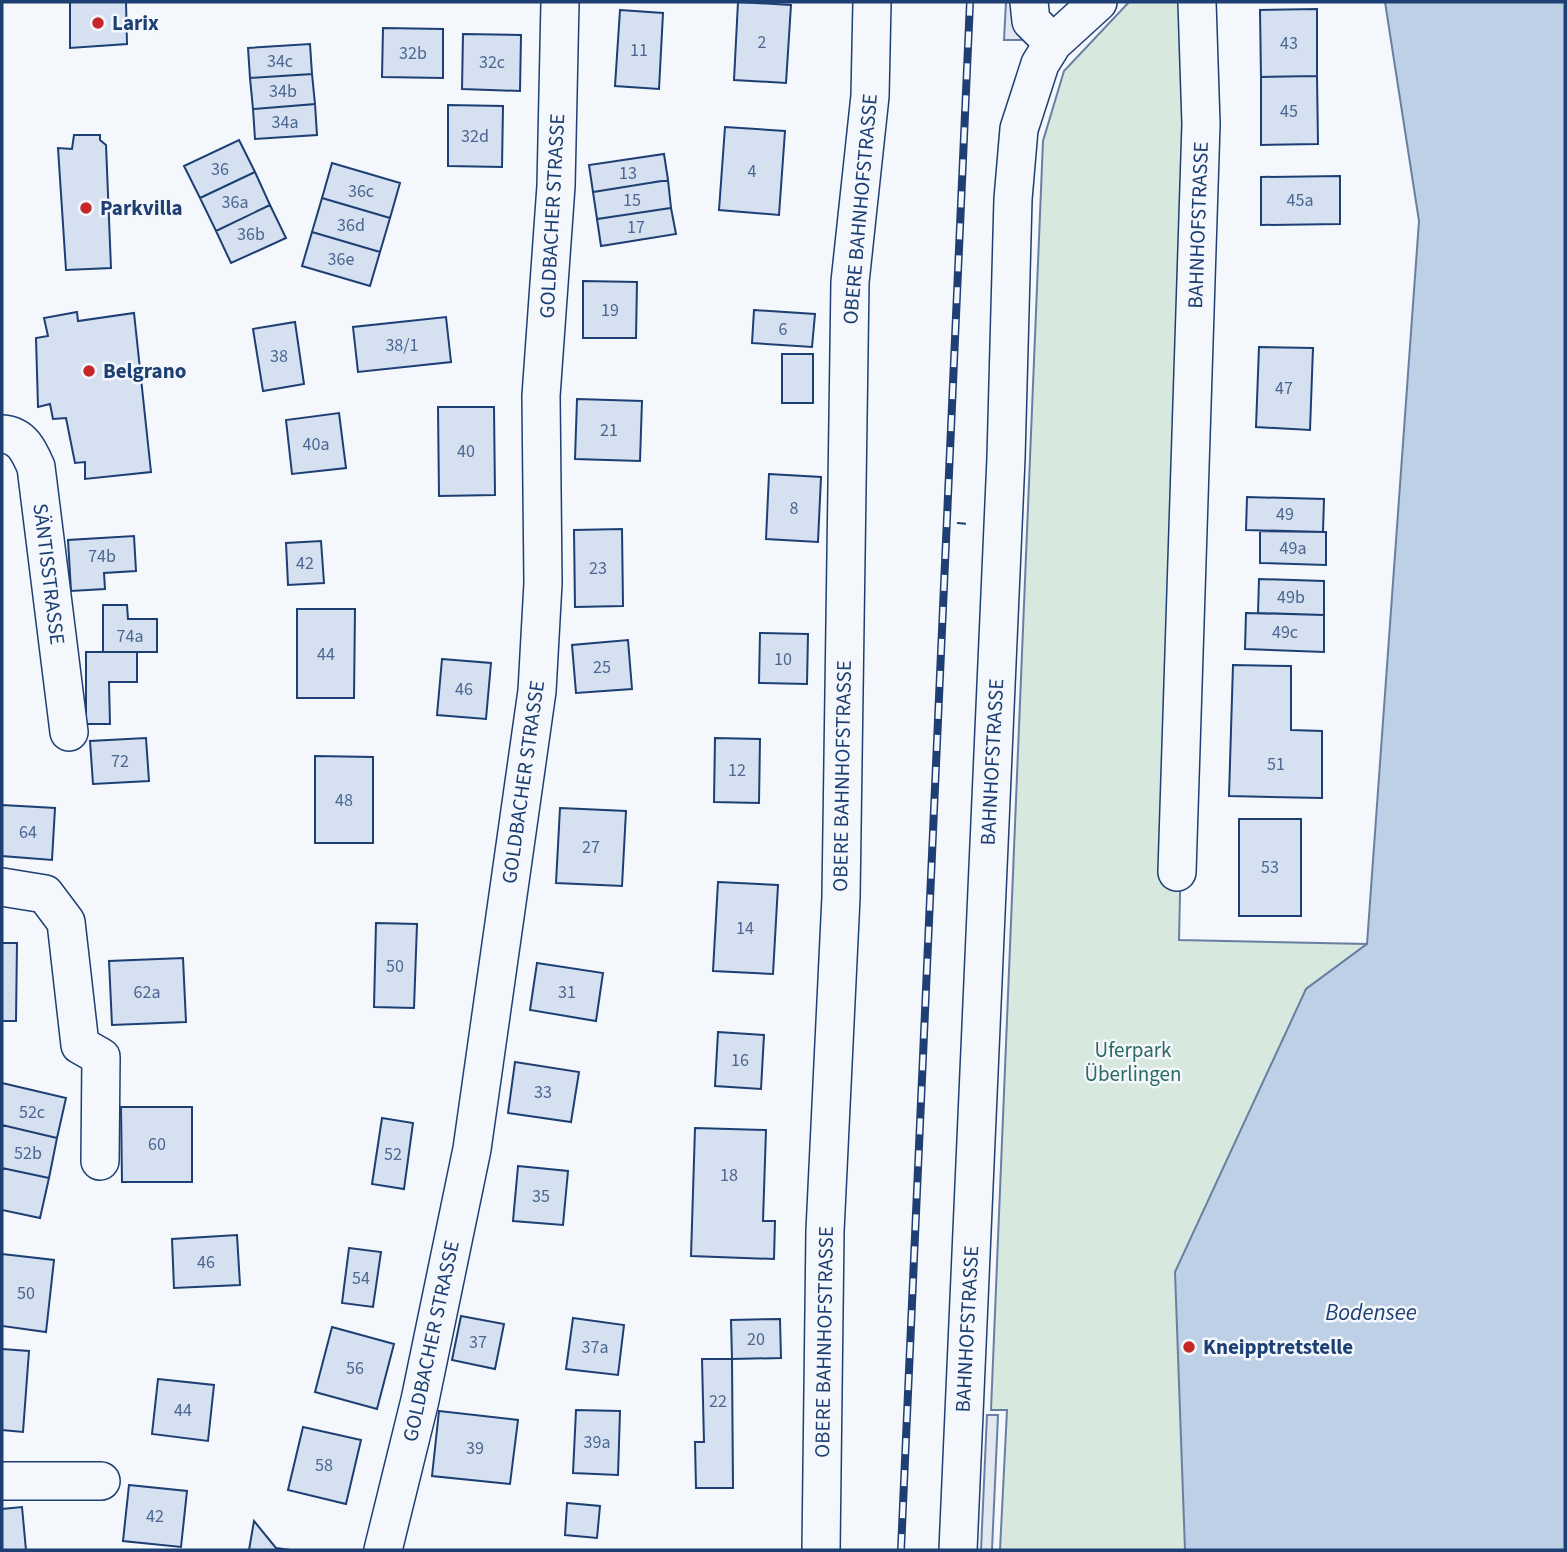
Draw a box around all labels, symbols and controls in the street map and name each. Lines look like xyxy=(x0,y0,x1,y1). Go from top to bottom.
place label: Larix xyxy=(112,8,159,38)
marker: Larix xyxy=(90,15,106,31)
house number: 2 xyxy=(758,30,767,55)
house number: 43 xyxy=(1280,31,1298,56)
house number: 11 xyxy=(630,38,648,63)
house number: 32b xyxy=(399,41,427,66)
house number: 34c xyxy=(267,49,293,74)
house number: 32c xyxy=(479,50,505,75)
house number: 34b xyxy=(269,79,297,104)
street label: OBERE BAHNHOFSTRASSE xyxy=(835,92,885,326)
house number: 45 xyxy=(1280,99,1298,124)
house number: 34a xyxy=(272,110,298,135)
street label: GOLDBACHER STRASSE xyxy=(532,113,572,319)
house number: 32d xyxy=(461,124,489,149)
street label: BAHNHOFSTRASSE xyxy=(1180,141,1216,309)
house number: 36 xyxy=(211,157,229,182)
house number: 4 xyxy=(748,159,757,184)
house number: 13 xyxy=(619,161,637,186)
house number: 36c xyxy=(348,179,374,204)
house number: 15 xyxy=(623,188,641,213)
house number: 45a xyxy=(1287,188,1313,213)
house number: 36a xyxy=(222,190,248,215)
place label: Parkvilla xyxy=(100,193,183,223)
marker: Parkvilla xyxy=(78,200,94,216)
house number: 36d xyxy=(337,213,365,238)
house number: 17 xyxy=(627,215,645,240)
house number: 36b xyxy=(237,222,265,247)
house number: 36e xyxy=(328,247,354,272)
house number: 19 xyxy=(601,298,619,323)
house number: 6 xyxy=(779,317,788,342)
house number: 38/1 xyxy=(385,333,419,358)
house number: 38 xyxy=(270,344,288,369)
place label: Belgrano xyxy=(103,356,186,386)
marker: Belgrano xyxy=(81,363,97,379)
house number: 47 xyxy=(1275,376,1293,401)
house number: 21 xyxy=(600,418,618,443)
house number: 40a xyxy=(303,432,329,457)
house number: 40 xyxy=(457,439,475,464)
house number: 8 xyxy=(790,496,799,521)
street label: SÄNTISSTRASSE xyxy=(25,501,73,647)
house number: 49 xyxy=(1276,502,1294,527)
house number: 49a xyxy=(1280,536,1306,561)
house number: 74b xyxy=(88,544,116,569)
house number: 42 xyxy=(296,551,314,576)
house number: 23 xyxy=(589,556,607,581)
house number: 49b xyxy=(1277,585,1305,610)
house number: 49c xyxy=(1272,620,1298,645)
house number: 74a xyxy=(117,624,143,649)
house number: 44 xyxy=(317,642,335,667)
house number: 10 xyxy=(774,647,792,672)
house number: 25 xyxy=(593,655,611,680)
street label: OBERE BAHNHOFSTRASSE xyxy=(825,660,859,892)
house number: 46 xyxy=(455,677,473,702)
street label: GOLDBACHER STRASSE xyxy=(494,678,552,886)
street label: BAHNHOFSTRASSE xyxy=(973,678,1011,846)
house number: 72 xyxy=(111,749,129,774)
house number: 51 xyxy=(1267,752,1285,777)
house number: 12 xyxy=(728,758,746,783)
house number: 48 xyxy=(335,788,353,813)
house number: 64 xyxy=(19,820,37,845)
house number: 27 xyxy=(582,835,600,860)
house number: 53 xyxy=(1261,855,1279,880)
house number: 14 xyxy=(736,916,754,941)
house number: 50 xyxy=(386,954,404,979)
house number: 62a xyxy=(134,980,160,1005)
house number: 31 xyxy=(558,980,576,1005)
park label: Uferpark Überlingen xyxy=(1084,1035,1182,1089)
house number: 16 xyxy=(731,1048,749,1073)
house number: 33 xyxy=(534,1080,552,1105)
house number: 52c xyxy=(19,1100,45,1125)
house number: 60 xyxy=(148,1132,166,1157)
house number: 52b xyxy=(14,1141,42,1166)
house number: 52 xyxy=(384,1142,402,1167)
house number: 18 xyxy=(720,1163,738,1188)
house number: 35 xyxy=(532,1184,550,1209)
street label: OBERE BAHNHOFSTRASSE xyxy=(807,1226,841,1458)
street label: GOLDBACHER STRASSE xyxy=(395,1238,467,1444)
street label: BAHNHOFSTRASSE xyxy=(948,1245,986,1413)
house number: 46 xyxy=(197,1250,215,1275)
house number: 54 xyxy=(352,1266,370,1291)
house number: 50 xyxy=(17,1281,35,1306)
water label: Bodensee xyxy=(1325,1296,1417,1329)
house number: 20 xyxy=(747,1327,765,1352)
house number: 37 xyxy=(469,1330,487,1355)
place label: Kneipptretstelle xyxy=(1203,1332,1353,1362)
house number: 37a xyxy=(582,1335,608,1360)
marker: Kneipptretstelle xyxy=(1181,1339,1197,1355)
house number: 56 xyxy=(346,1356,364,1381)
house number: 22 xyxy=(709,1389,727,1414)
house number: 44 xyxy=(174,1398,192,1423)
house number: 39a xyxy=(584,1430,610,1455)
house number: 39 xyxy=(466,1436,484,1461)
house number: 58 xyxy=(315,1453,333,1478)
house number: 42 xyxy=(146,1504,164,1529)

